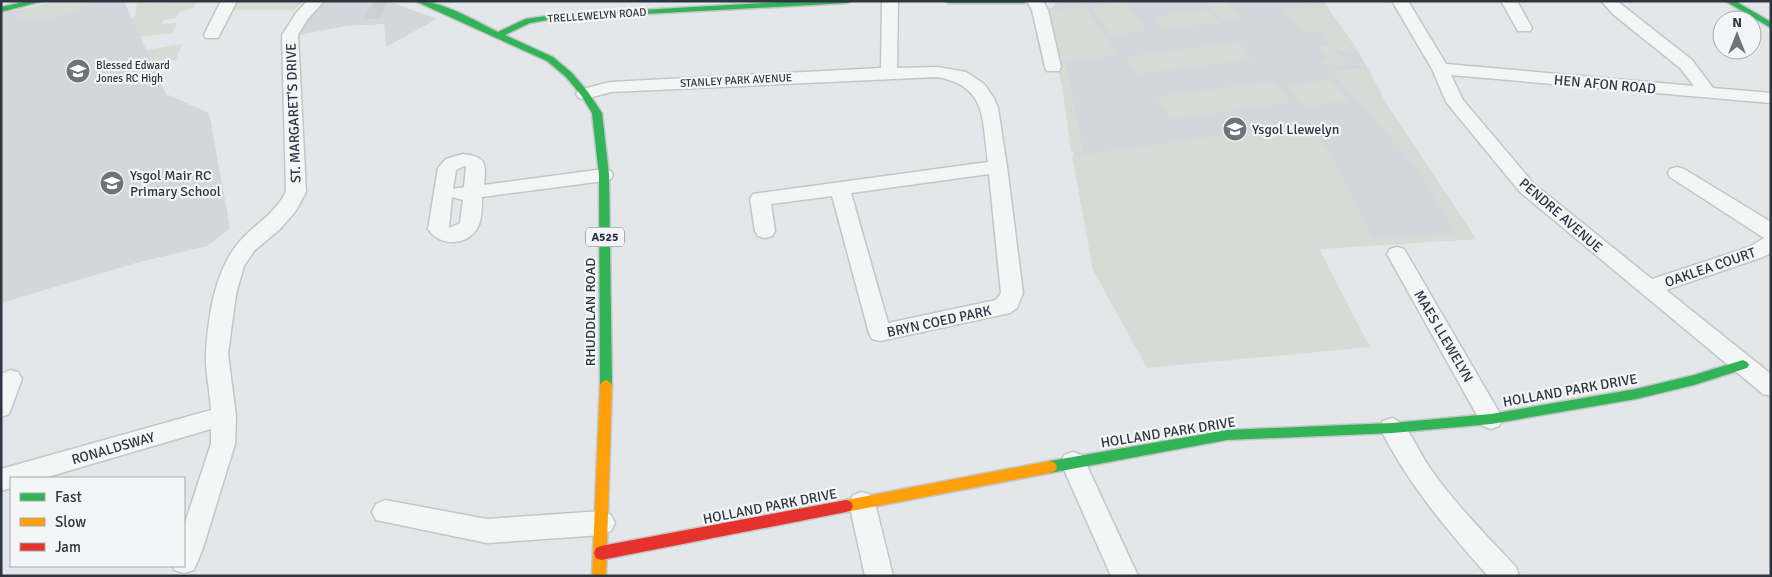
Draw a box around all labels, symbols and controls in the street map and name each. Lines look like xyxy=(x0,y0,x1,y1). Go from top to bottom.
street label: TRELLEWELYN ROAD xyxy=(547,6,647,25)
north arrow xyxy=(1712,10,1762,60)
text: N xyxy=(1732,14,1742,31)
street label: ST. MARGARET'S DRIVE xyxy=(283,43,304,183)
school or university icon: Blessed Edward Jones RC High xyxy=(65,58,91,84)
place label: Blessed Edward Jones RC High xyxy=(96,59,170,85)
street label: STANLEY PARK AVENUE xyxy=(680,71,792,90)
street label: HEN AFON ROAD xyxy=(1553,72,1657,97)
school or university icon: Ysgol Llewelyn xyxy=(1222,116,1248,142)
place label: Ysgol Llewelyn xyxy=(1252,121,1339,138)
place label: Ysgol Mair RC Primary School xyxy=(130,167,221,200)
school or university icon: Ysgol Mair RC Primary School xyxy=(99,170,125,196)
street label: PENDRE AVENUE xyxy=(1516,175,1606,256)
road number: A525 xyxy=(586,228,624,246)
street label: OAKLEA COURT xyxy=(1663,244,1758,291)
street label: RHUDDLAN ROAD xyxy=(582,258,599,366)
street label: MAES LLEWELYN xyxy=(1410,287,1477,385)
street label: BRYN COED PARK xyxy=(885,302,993,341)
street label: HOLLAND PARK DRIVE xyxy=(1502,370,1639,411)
street label: HOLLAND PARK DRIVE xyxy=(1099,413,1237,452)
street label: RONALDSWAY xyxy=(70,429,157,468)
legend xyxy=(10,477,185,567)
street label: HOLLAND PARK DRIVE xyxy=(702,485,839,528)
text: Fast xyxy=(55,488,82,506)
text: Slow xyxy=(55,513,86,531)
text: Jam xyxy=(55,538,81,556)

